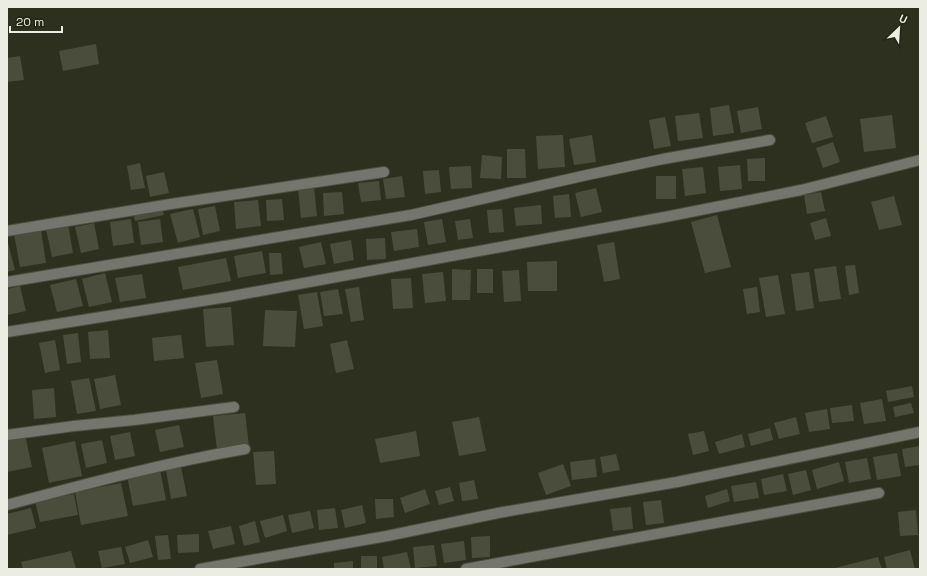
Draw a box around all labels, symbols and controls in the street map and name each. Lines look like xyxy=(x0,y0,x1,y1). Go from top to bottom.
scale bar xyxy=(10,8,62,34)
north arrow xyxy=(879,8,919,48)
text: U xyxy=(897,11,910,27)
text: 20 m xyxy=(16,14,44,30)

